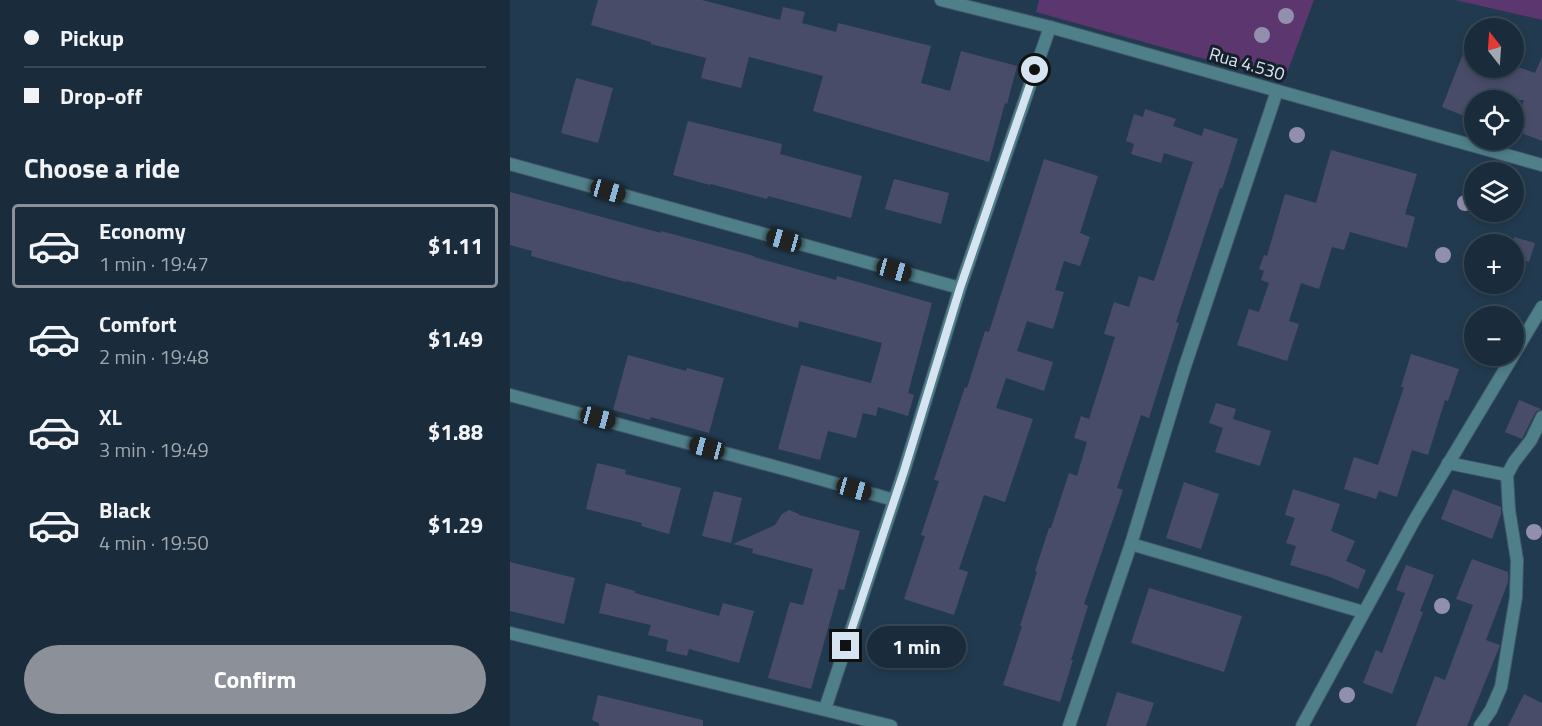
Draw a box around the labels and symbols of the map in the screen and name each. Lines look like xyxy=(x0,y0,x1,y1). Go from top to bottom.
north arrow xyxy=(1464,18,1524,78)
street label: Rua 4.530 xyxy=(1206,40,1288,87)
route start xyxy=(1021,56,1048,83)
car xyxy=(588,177,628,205)
car xyxy=(764,226,804,254)
car xyxy=(874,256,914,284)
car xyxy=(578,405,618,431)
car xyxy=(687,435,727,461)
car xyxy=(834,475,874,503)
callout: 1 min xyxy=(867,625,966,667)
route end xyxy=(832,632,859,659)

